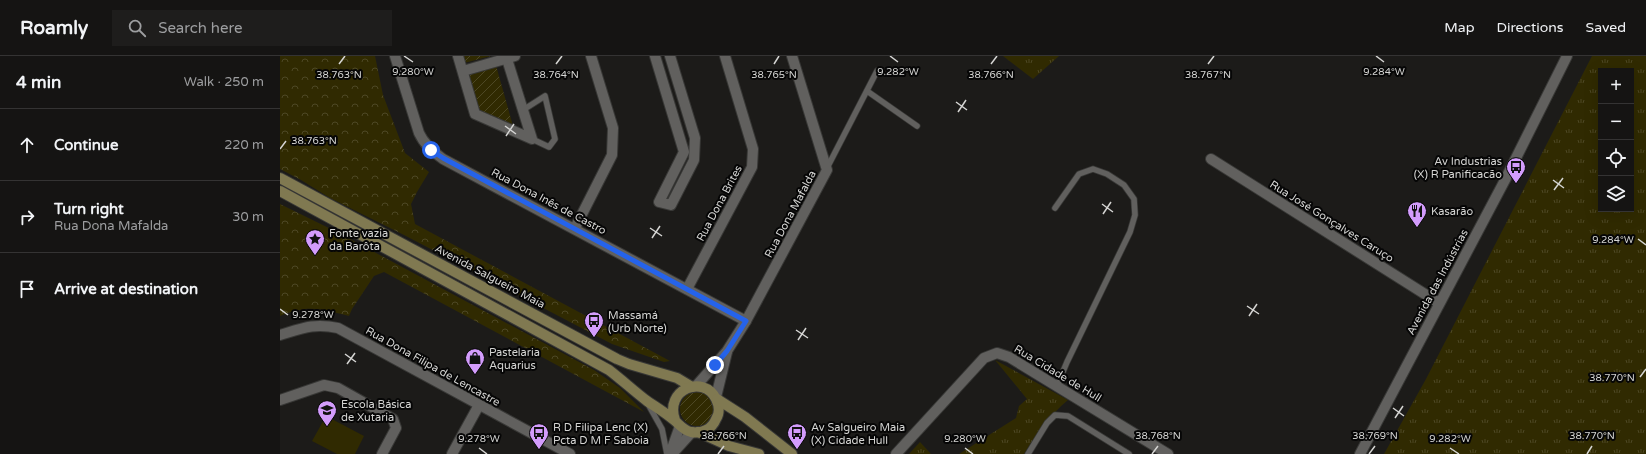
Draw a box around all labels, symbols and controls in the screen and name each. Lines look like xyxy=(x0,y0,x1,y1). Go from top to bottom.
search box xyxy=(112,10,392,46)
text: Roamly xyxy=(20,17,88,39)
icon: search xyxy=(126,17,148,39)
text: Search here xyxy=(158,19,243,37)
text: Map xyxy=(1444,19,1475,36)
text: Directions xyxy=(1497,19,1564,36)
text: Saved xyxy=(1586,19,1626,36)
text: 9.280°W xyxy=(392,66,434,78)
text: 9.282°W xyxy=(877,66,919,78)
text: 9.284°W xyxy=(1363,66,1405,78)
map controls xyxy=(1598,68,1634,212)
button: + xyxy=(1598,68,1634,104)
text: 38.763°N xyxy=(316,69,362,81)
text: 38.764°N xyxy=(533,69,579,81)
text: 38.765°N xyxy=(751,69,797,81)
text: 38.766°N xyxy=(968,69,1014,81)
text: 38.767°N xyxy=(1185,69,1231,81)
text: 4 min xyxy=(16,72,61,93)
text: Walk · 250 m xyxy=(184,74,264,90)
button: − xyxy=(1598,104,1634,140)
icon: ahead xyxy=(16,134,38,156)
text: 38.763°N xyxy=(291,135,337,147)
text: Continue xyxy=(54,136,118,154)
text: 220 m xyxy=(224,137,264,153)
button: locate xyxy=(1598,140,1634,176)
route start xyxy=(422,141,440,159)
place label: Av Industrias (X) R Panificacão xyxy=(1414,155,1502,181)
bus stop icon: Av Industrias (X) R Panificacão xyxy=(1505,156,1527,184)
street label: Rua Dona Brites xyxy=(694,163,745,243)
street label: Rua Dona Inês de Castro xyxy=(489,166,609,237)
street label: Rua Dona Mafalda xyxy=(762,168,819,260)
button: layers xyxy=(1598,176,1634,212)
street label: Rua José Gonçalves Caruço xyxy=(1267,178,1396,265)
text: Turn right xyxy=(54,200,124,218)
restaurant icon: Kasarão xyxy=(1406,200,1428,228)
place label: Kasarão xyxy=(1431,205,1473,218)
icon: right xyxy=(16,206,38,228)
text: 30 m xyxy=(232,209,264,225)
text: Rua Dona Mafalda xyxy=(54,218,168,234)
place label: Fonte vazia da Barôta xyxy=(329,227,388,253)
street label: Avenida das Indústrias xyxy=(1404,227,1471,337)
place icon: Fonte vazia da Barôta xyxy=(304,228,326,256)
text: 9.284°W xyxy=(1592,234,1634,246)
street label: Avenida Salgueiro Maia xyxy=(432,242,547,311)
icon: arrive xyxy=(16,278,38,300)
text: Arrive at destination xyxy=(54,280,198,298)
text: 9.278°W xyxy=(292,309,334,321)
place label: Massamá (Urb Norte) xyxy=(608,309,667,335)
bus stop icon: Massamá (Urb Norte) xyxy=(583,310,605,338)
street label: Rua Dona Filipa de Lencastre xyxy=(363,324,502,409)
street label: Rua Cidade de Hull xyxy=(1012,342,1104,405)
place label: Pastelaria Aquarius xyxy=(489,346,540,372)
shop icon: Pastelaria Aquarius xyxy=(464,347,486,375)
route end xyxy=(706,356,724,374)
text: 38.770°N xyxy=(1589,372,1635,384)
place label: Escola Básica de Xutaria xyxy=(341,398,411,424)
school or university icon: Escola Básica de Xutaria xyxy=(316,399,338,427)
place label: R D Filipa Lenc (X) Pcta D M F Saboia xyxy=(553,421,649,447)
place label: Av Salgueiro Maia (X) Cidade Hull xyxy=(811,421,905,447)
bus stop icon: R D Filipa Lenc (X) Pcta D M F Saboia xyxy=(528,422,550,450)
bus stop icon: Av Salgueiro Maia (X) Cidade Hull xyxy=(786,422,808,450)
text: 38.766°N xyxy=(701,430,747,442)
text: 38.768°N xyxy=(1135,430,1181,442)
text: 38.769°N xyxy=(1352,430,1398,442)
text: 38.770°N xyxy=(1569,430,1615,442)
text: 9.278°W xyxy=(458,433,500,445)
text: 9.280°W xyxy=(944,433,986,445)
text: 9.282°W xyxy=(1429,433,1471,445)

